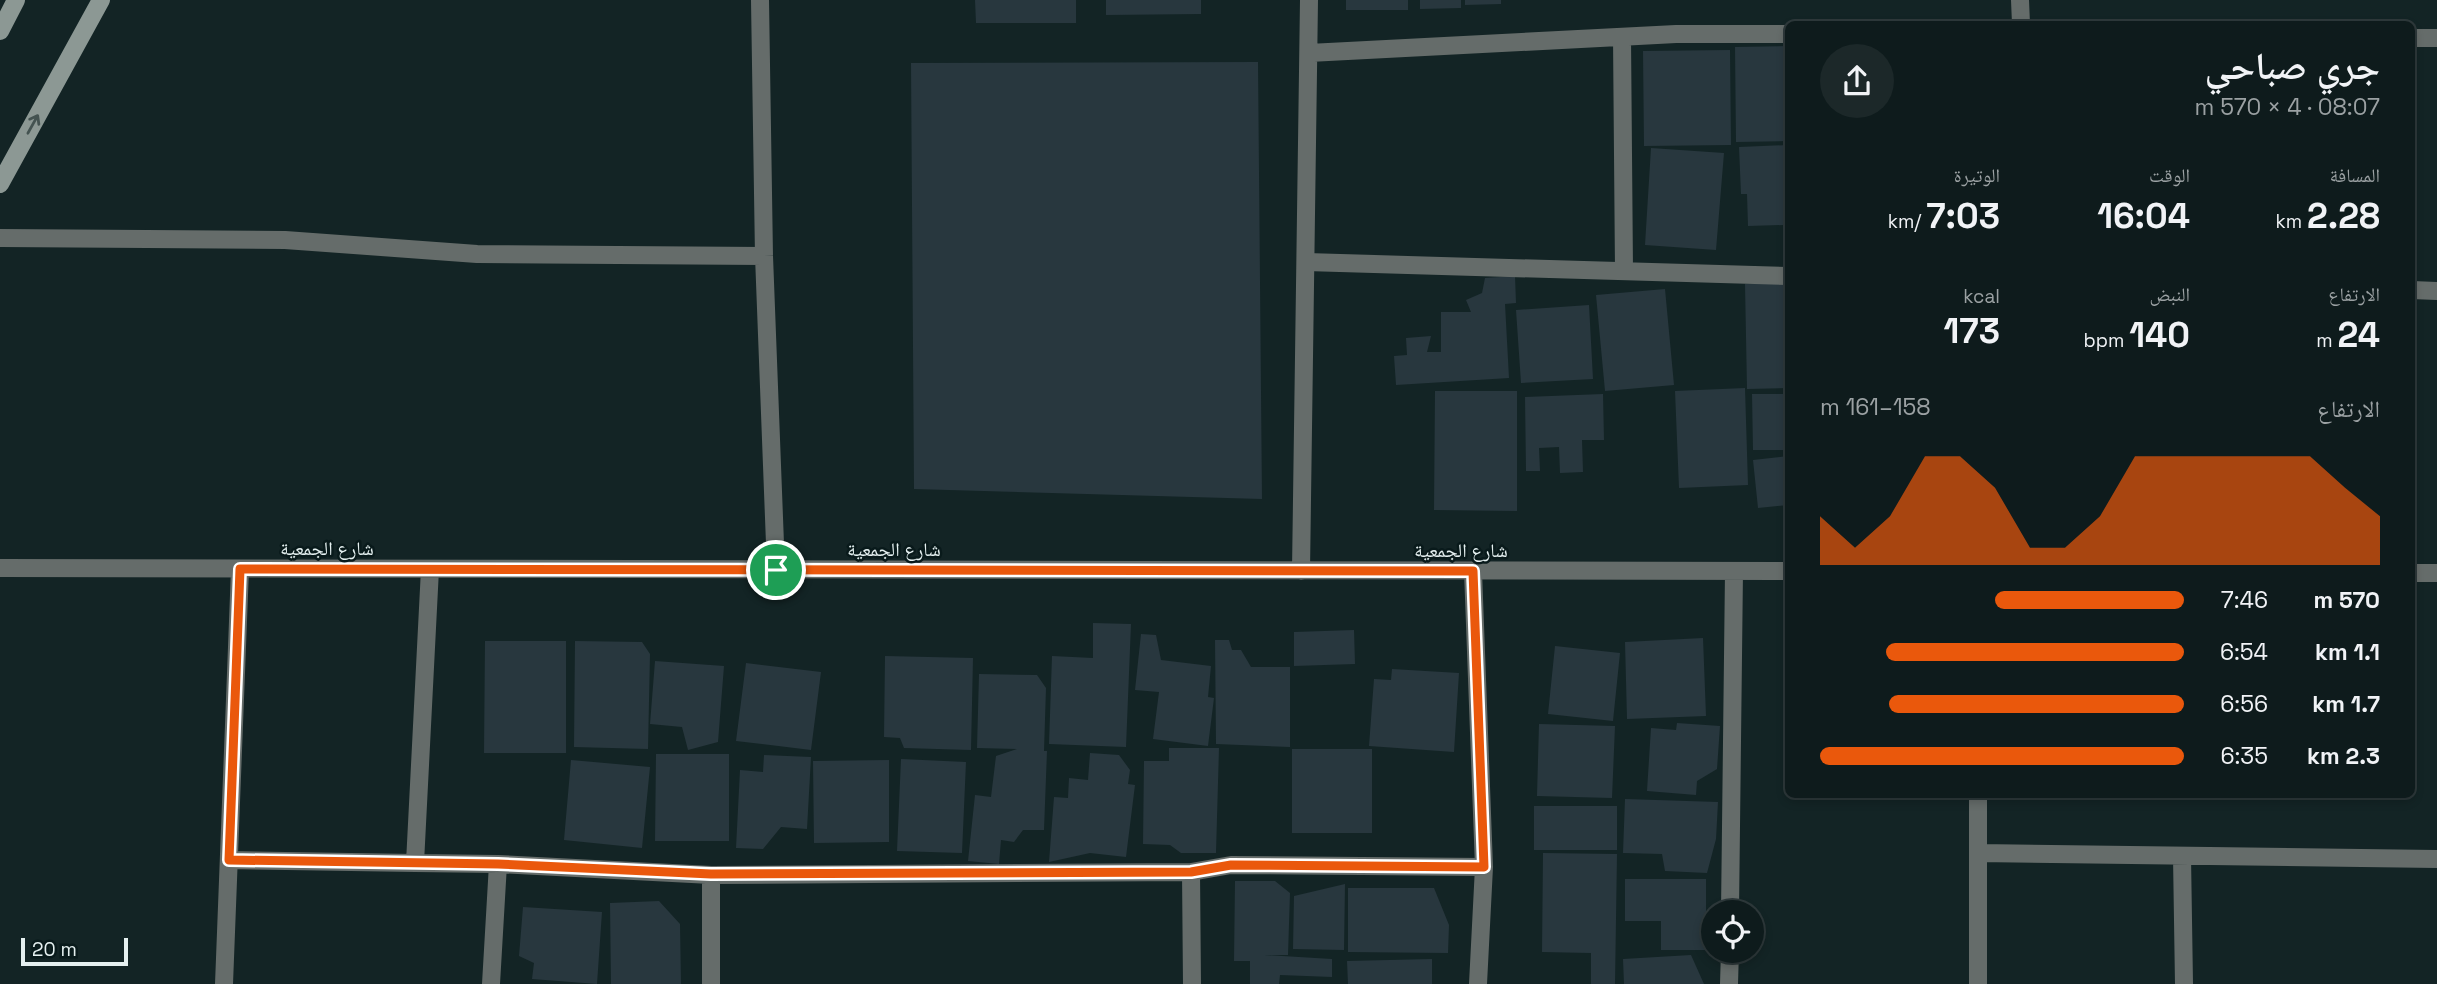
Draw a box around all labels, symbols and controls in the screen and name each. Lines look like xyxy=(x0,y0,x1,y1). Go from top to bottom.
text: جري صباحي xyxy=(2204,42,2380,90)
button: share xyxy=(1820,44,1894,118)
text: 08:07 · 4 × 570 m xyxy=(2194,92,2380,122)
one-way arrow xyxy=(26,115,40,135)
text: الوتيرة xyxy=(1954,163,2000,188)
text: الوقت xyxy=(2149,163,2190,188)
text: المسافة xyxy=(2330,163,2380,188)
text: 7:03 xyxy=(1926,194,2000,238)
text: 16:04 xyxy=(2097,194,2190,238)
text: 2.28 xyxy=(2307,194,2380,238)
text: /km xyxy=(1888,209,1926,234)
text: km xyxy=(2276,209,2307,234)
text: النبض xyxy=(2149,282,2190,307)
text: الارتفاع xyxy=(2328,282,2380,307)
text: kcal xyxy=(1963,284,2000,309)
text: 173 xyxy=(1944,309,2000,353)
text: 140 xyxy=(2129,313,2190,357)
text: 24 xyxy=(2338,313,2380,357)
text: bpm xyxy=(2084,328,2129,353)
text: m xyxy=(2316,328,2338,353)
text: 158–161 m xyxy=(1820,392,1931,422)
text: الارتفاع xyxy=(2317,394,2380,424)
street label: شارع الجمعية xyxy=(280,536,374,561)
street label: شارع الجمعية xyxy=(847,537,941,562)
street label: شارع الجمعية xyxy=(1414,538,1508,563)
pin xyxy=(746,540,806,600)
icon: arrive xyxy=(757,551,795,589)
text: 7:46 xyxy=(2221,585,2268,615)
text: 570 m xyxy=(2313,585,2380,615)
text: 6:54 xyxy=(2220,637,2268,667)
text: 1.1 km xyxy=(2315,637,2380,667)
text: 6:56 xyxy=(2220,689,2268,719)
text: 1.7 km xyxy=(2312,689,2380,719)
text: 6:35 xyxy=(2220,741,2268,771)
text: 2.3 km xyxy=(2307,741,2380,771)
map controls xyxy=(1701,900,1764,963)
button: locate xyxy=(1701,900,1764,963)
scale bar xyxy=(21,935,128,967)
text: 20 m xyxy=(32,937,77,962)

